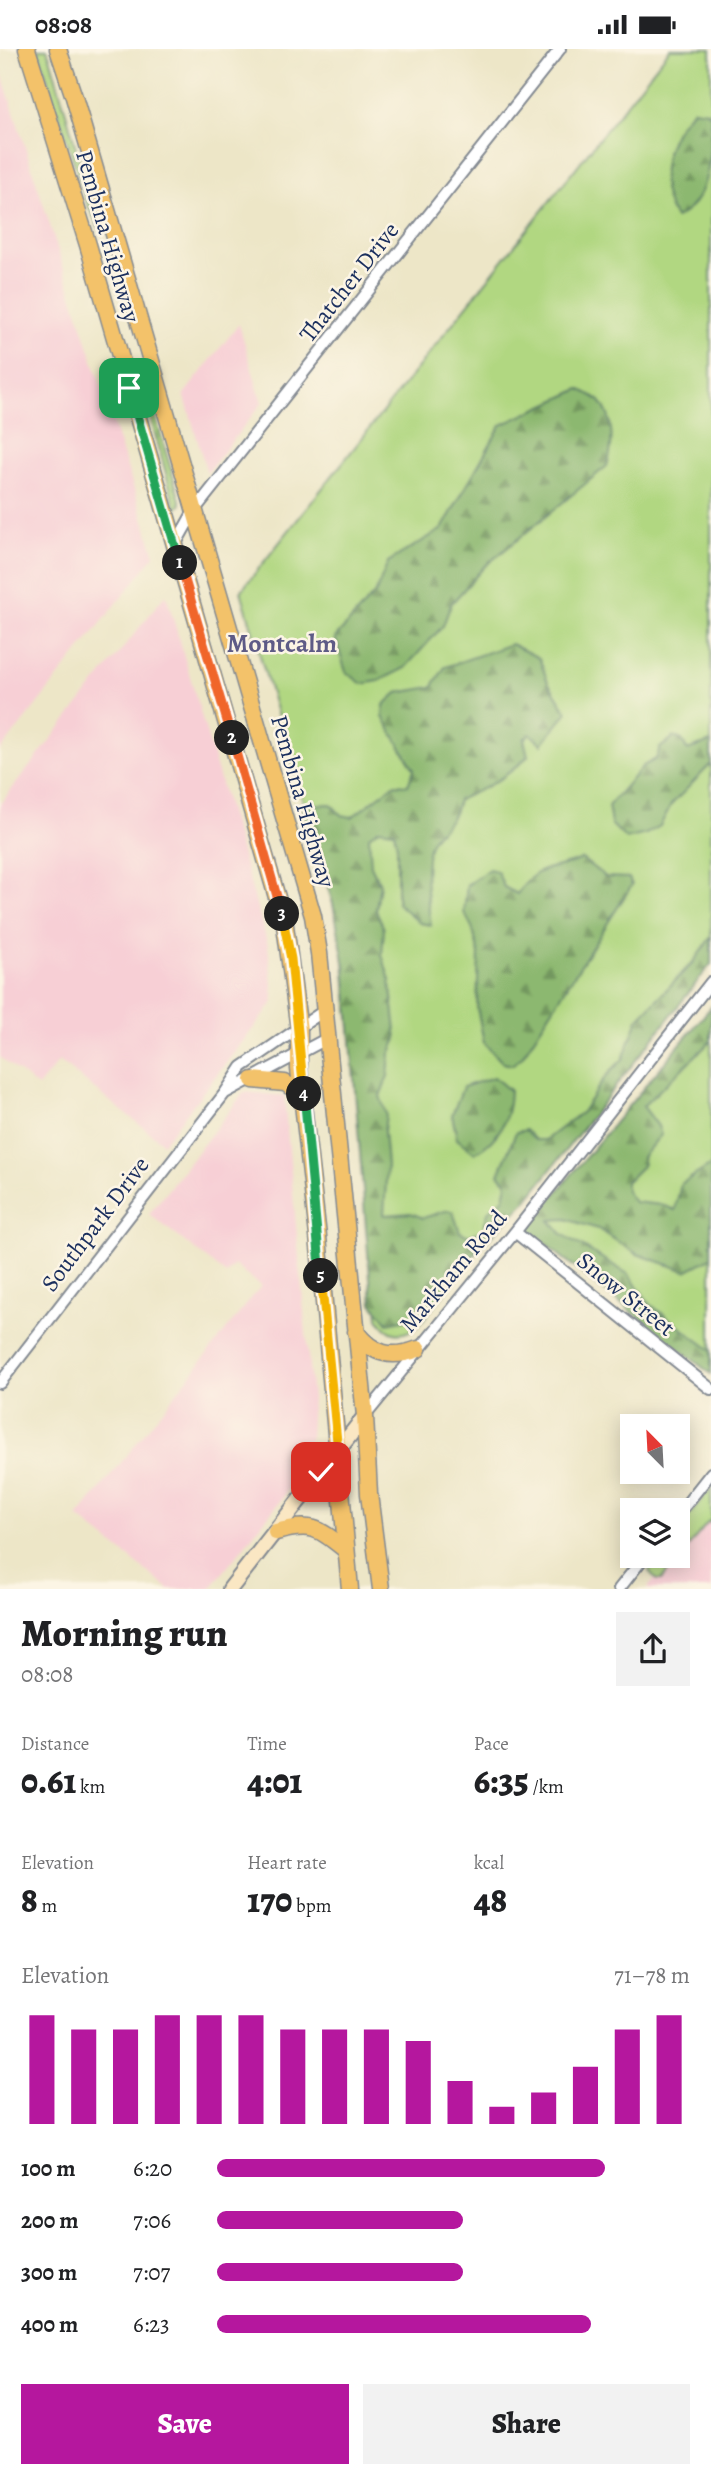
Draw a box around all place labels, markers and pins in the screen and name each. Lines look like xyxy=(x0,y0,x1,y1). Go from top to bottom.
pin xyxy=(99,358,159,418)
pin: 1 xyxy=(162,545,198,581)
pin: 2 xyxy=(215,721,250,755)
pin: 3 xyxy=(264,897,300,931)
pin: 4 xyxy=(286,1077,322,1111)
pin: 5 xyxy=(304,1259,338,1293)
pin xyxy=(291,1442,351,1502)

